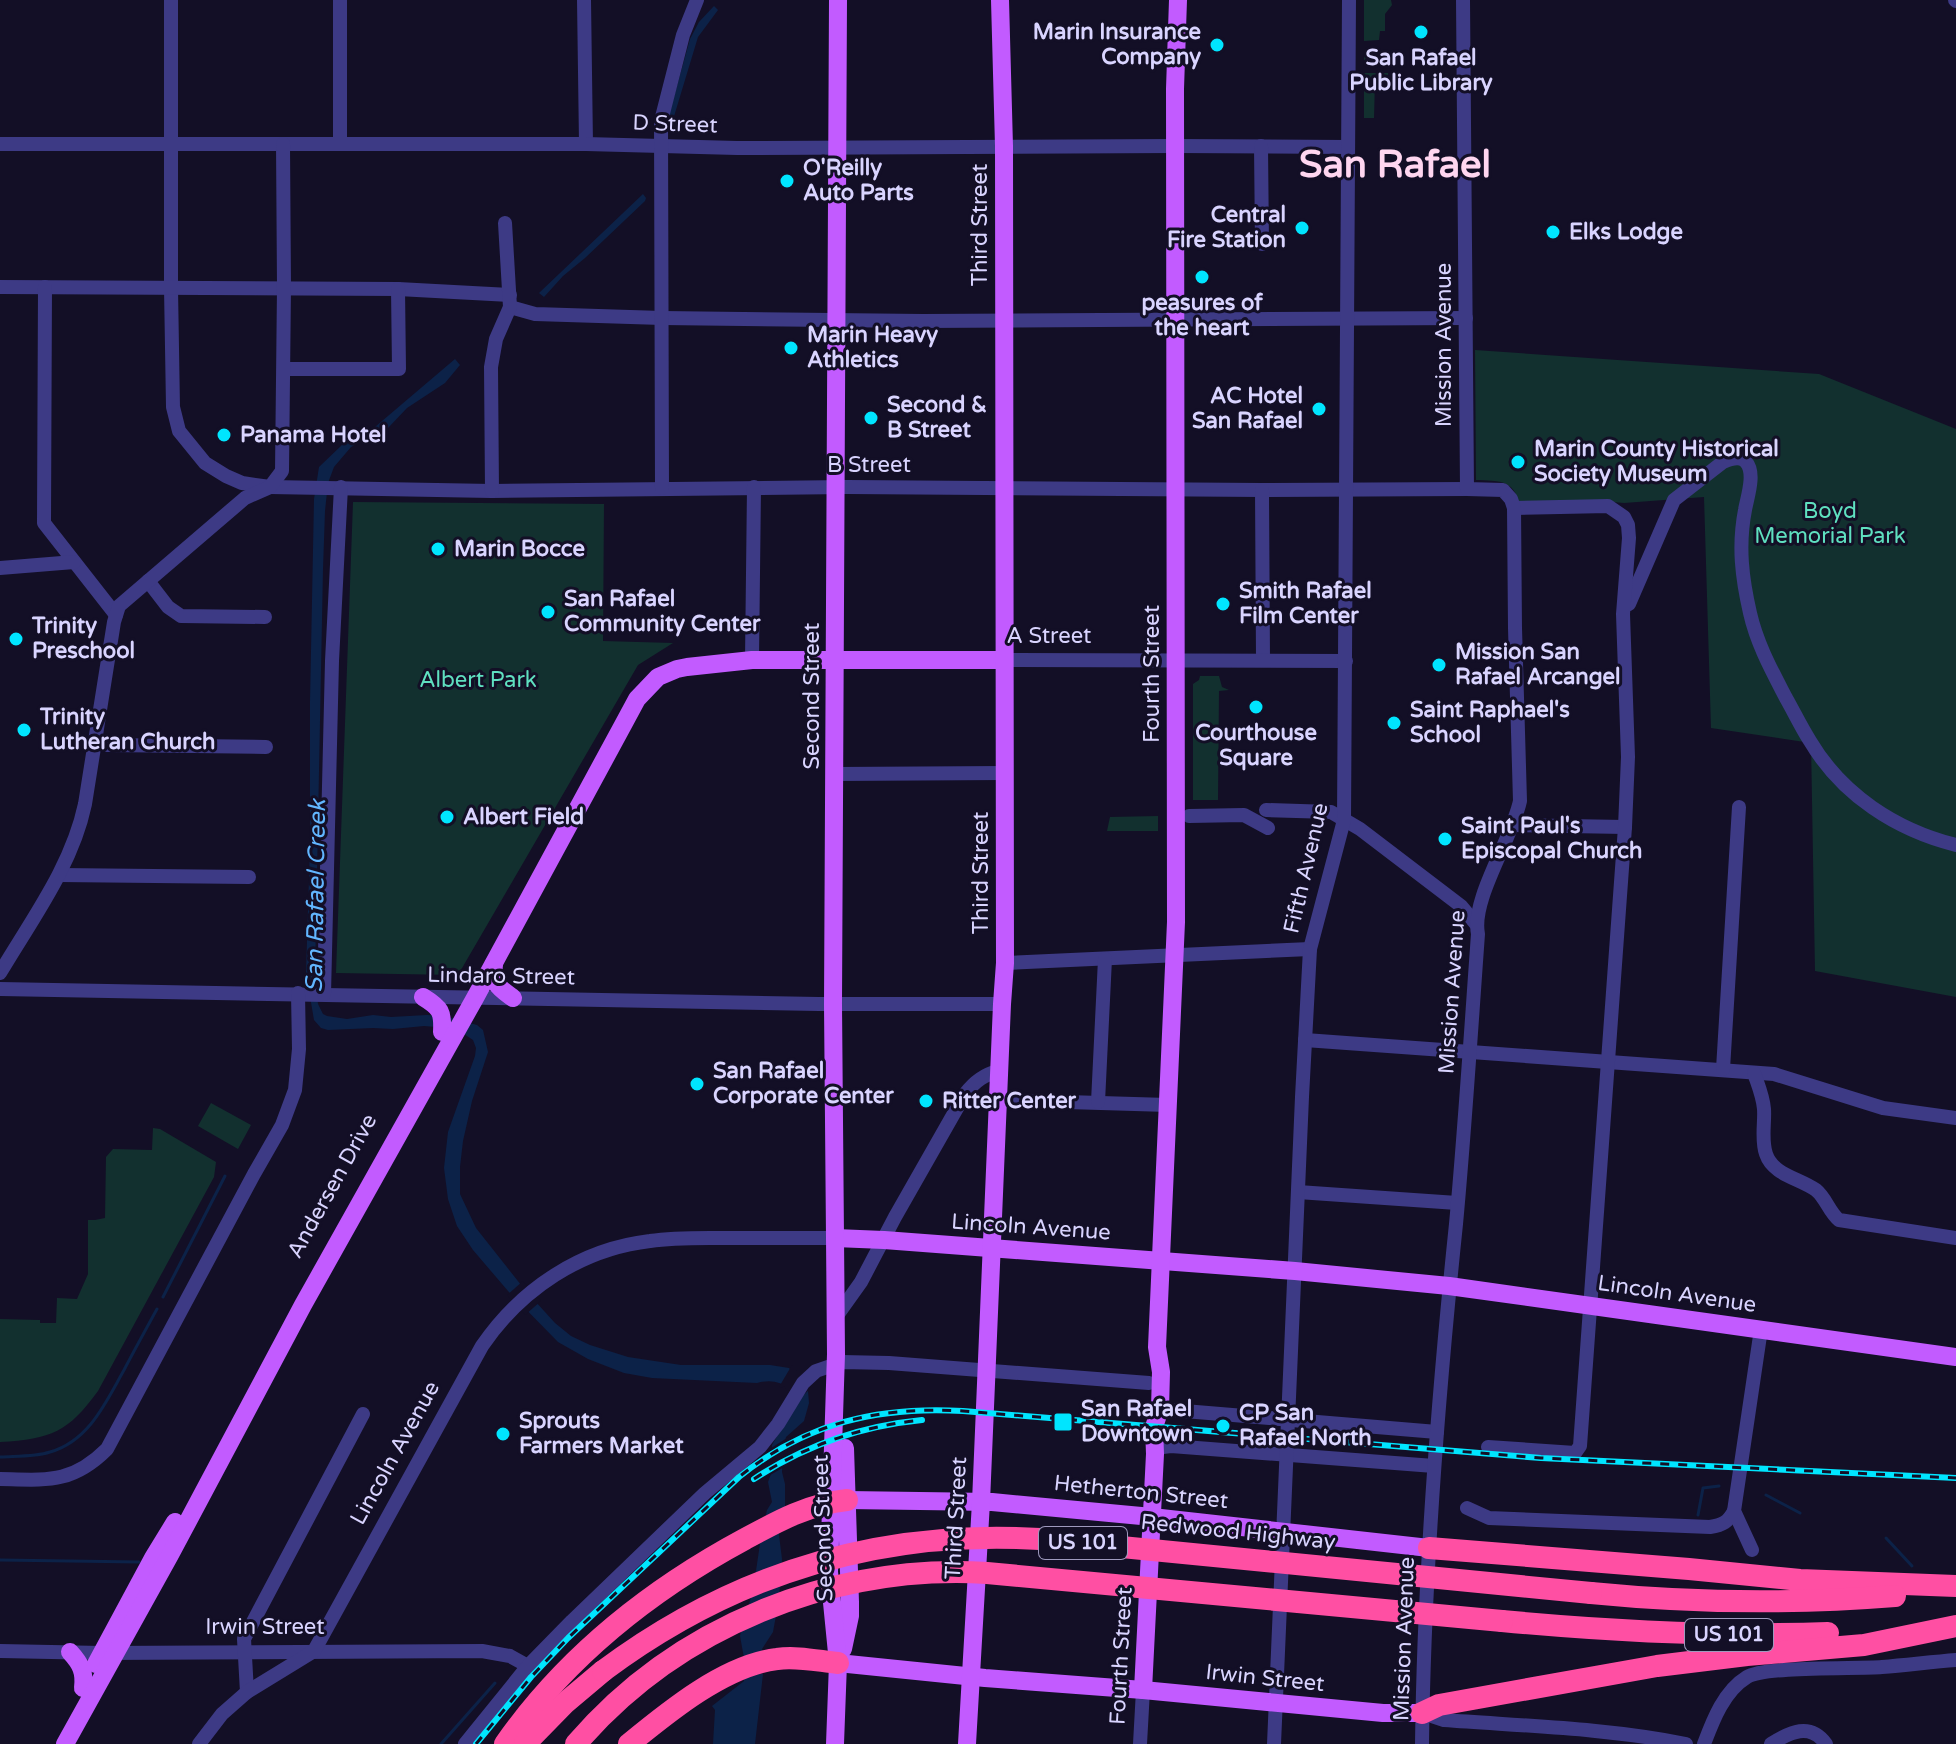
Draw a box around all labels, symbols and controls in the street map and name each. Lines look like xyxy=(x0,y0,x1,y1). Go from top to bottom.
place label: Marin Insurance Company xyxy=(1033,19,1201,70)
marker: San Rafael Public Library xyxy=(1412,23,1430,41)
marker: Marin Insurance Company xyxy=(1208,36,1226,54)
place label: San Rafael Public Library xyxy=(1349,45,1493,96)
street label: D Street xyxy=(632,110,718,138)
district label: San Rafael xyxy=(1299,142,1491,188)
place label: O'Reilly Auto Parts xyxy=(803,155,914,206)
street label: Third Street xyxy=(967,164,993,286)
marker: O'Reilly Auto Parts xyxy=(778,172,796,190)
place label: Central Fire Station xyxy=(1167,202,1286,253)
marker: Central Fire Station xyxy=(1293,219,1311,237)
place label: Elks Lodge xyxy=(1569,219,1683,245)
marker: Elks Lodge xyxy=(1544,223,1562,241)
street label: Mission Avenue xyxy=(1431,263,1457,427)
marker: peasures of the heart xyxy=(1193,268,1211,286)
place label: peasures of the heart xyxy=(1141,290,1263,341)
place label: Marin Heavy Athletics xyxy=(807,322,938,373)
marker: Marin Heavy Athletics xyxy=(782,339,800,357)
place label: AC Hotel San Rafael xyxy=(1192,383,1303,434)
place label: Second & B Street xyxy=(887,392,987,443)
marker: AC Hotel San Rafael xyxy=(1310,400,1328,418)
marker: Second & B Street xyxy=(862,409,880,427)
place label: Panama Hotel xyxy=(240,422,386,448)
marker: Panama Hotel xyxy=(215,426,233,444)
place label: Marin County Historical Society Museum xyxy=(1534,436,1779,487)
street label: B Street xyxy=(827,452,911,478)
marker: Marin County Historical Society Museum xyxy=(1509,453,1527,471)
park label: Boyd Memorial Park xyxy=(1754,498,1906,549)
place label: Marin Bocce xyxy=(454,536,585,562)
marker: Marin Bocce xyxy=(429,540,447,558)
place label: Smith Rafael Film Center xyxy=(1239,578,1372,629)
place label: San Rafael Community Center xyxy=(564,586,761,637)
marker: Smith Rafael Film Center xyxy=(1214,595,1232,613)
marker: San Rafael Community Center xyxy=(539,603,557,621)
street label: Fourth Street xyxy=(1139,605,1165,743)
place label: Trinity Preschool xyxy=(31,613,135,664)
street label: Second Street xyxy=(799,623,825,769)
street label: A Street xyxy=(1006,623,1092,649)
marker: Trinity Preschool xyxy=(7,630,25,648)
place label: Mission San Rafael Arcangel xyxy=(1455,639,1621,690)
marker: Mission San Rafael Arcangel xyxy=(1430,656,1448,674)
park label: Albert Park xyxy=(419,667,537,693)
place label: Saint Raphael's School xyxy=(1410,697,1570,748)
marker: Courthouse Square xyxy=(1247,698,1265,716)
place label: Trinity Lutheran Church xyxy=(39,704,215,755)
marker: Saint Raphael's School xyxy=(1385,714,1403,732)
place label: Courthouse Square xyxy=(1195,720,1317,771)
marker: Trinity Lutheran Church xyxy=(15,721,33,739)
water label: San Rafael Creek xyxy=(300,797,332,993)
street label: Fifth Avenue xyxy=(1278,800,1334,936)
place label: Albert Field xyxy=(463,804,584,830)
marker: Albert Field xyxy=(438,808,456,826)
street label: Third Street xyxy=(968,812,994,934)
place label: Saint Paul's Episcopal Church xyxy=(1461,813,1642,864)
marker: Saint Paul's Episcopal Church xyxy=(1436,830,1454,848)
street label: Mission Avenue xyxy=(1433,909,1471,1075)
street label: Lindaro Street xyxy=(427,962,575,990)
place label: San Rafael Corporate Center xyxy=(713,1058,894,1109)
marker: San Rafael Corporate Center xyxy=(688,1075,706,1093)
place label: Ritter Center xyxy=(942,1088,1077,1114)
marker: Ritter Center xyxy=(917,1092,935,1110)
street label: Andersen Drive xyxy=(282,1109,382,1263)
street label: Lincoln Avenue xyxy=(950,1208,1112,1246)
street label: Lincoln Avenue xyxy=(1596,1270,1758,1318)
street label: Lincoln Avenue xyxy=(345,1377,445,1529)
place label: San Rafael Downtown xyxy=(1081,1396,1193,1447)
place label: CP San Rafael North xyxy=(1239,1400,1372,1451)
place label: Sprouts Farmers Market xyxy=(519,1408,684,1459)
marker: San Rafael Downtown xyxy=(1052,1411,1074,1433)
marker: CP San Rafael North xyxy=(1214,1417,1232,1435)
marker: Sprouts Farmers Market xyxy=(494,1425,512,1443)
street label: Second Street xyxy=(807,1454,839,1602)
street label: Third Street xyxy=(940,1456,972,1580)
street label: Hetherton Street xyxy=(1053,1470,1229,1514)
street label: Redwood Highway xyxy=(1139,1509,1337,1555)
road number: US 101 xyxy=(1039,1527,1127,1559)
street label: Mission Avenue xyxy=(1388,1556,1420,1722)
street label: Fourth Street xyxy=(1104,1586,1138,1726)
street label: Irwin Street xyxy=(205,1614,325,1640)
road number: US 101 xyxy=(1685,1619,1773,1651)
street label: Irwin Street xyxy=(1204,1659,1326,1697)

